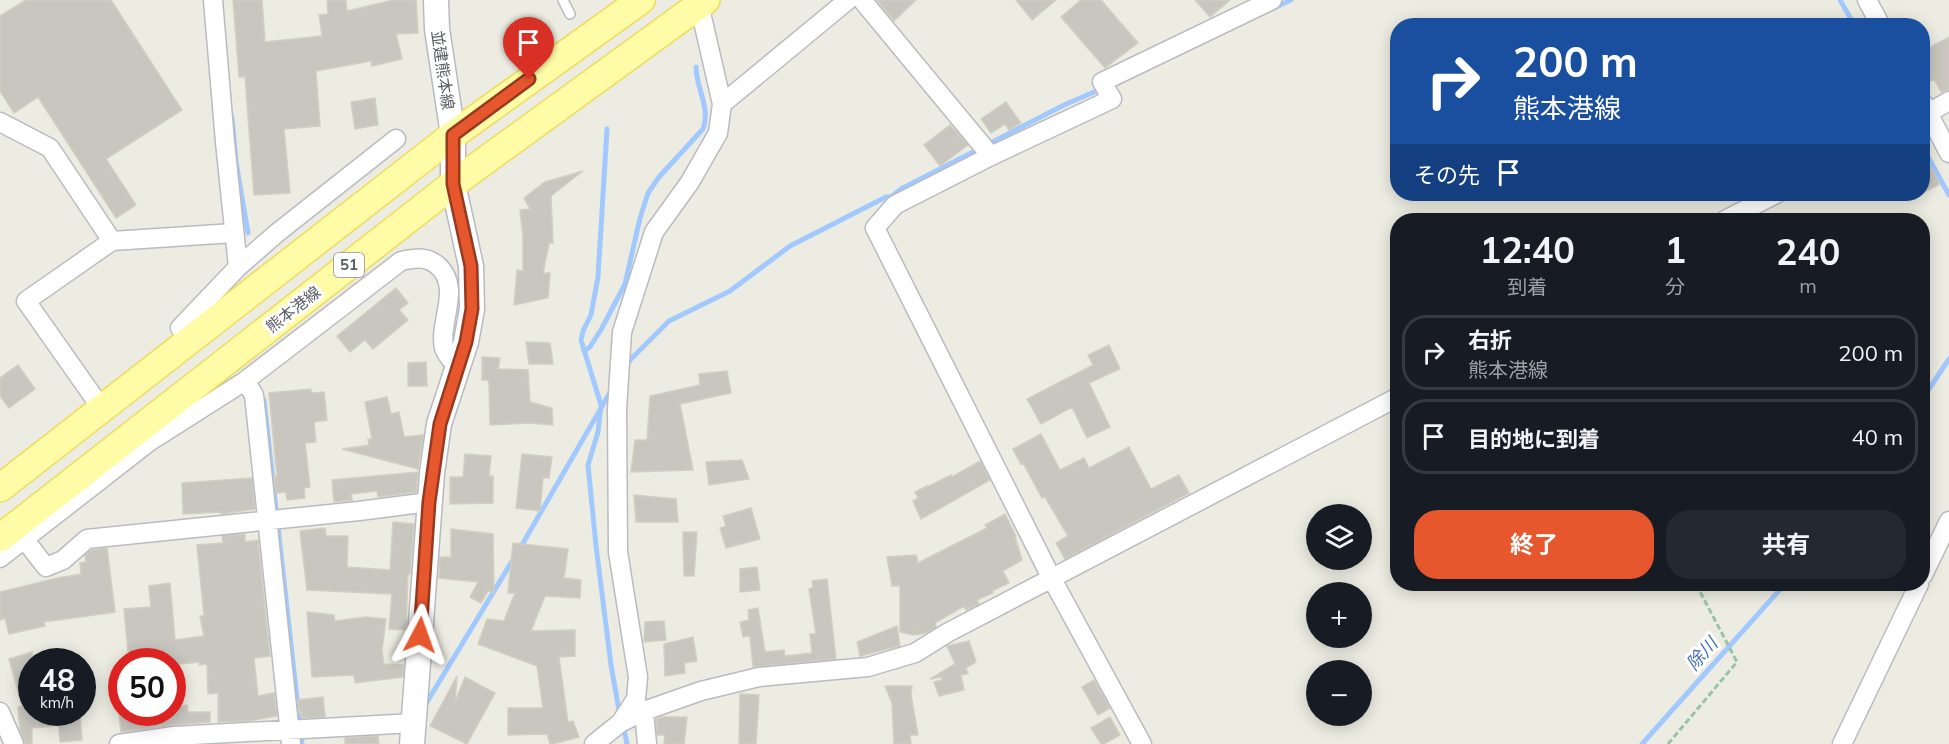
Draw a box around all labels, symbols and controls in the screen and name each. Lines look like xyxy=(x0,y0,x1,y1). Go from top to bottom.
pin xyxy=(503,17,554,79)
icon: arrive xyxy=(512,26,545,59)
street label: 並建熊本線 xyxy=(428,29,458,111)
text: 200 m xyxy=(1513,35,1638,88)
icon: right xyxy=(1414,42,1492,120)
text: 熊本港線 xyxy=(1513,91,1621,125)
icon: arrive xyxy=(1492,156,1525,189)
text: その先 xyxy=(1414,161,1480,189)
text: 12:40 xyxy=(1480,227,1575,272)
text: 1 xyxy=(1664,227,1686,272)
text: 240 xyxy=(1776,229,1840,274)
road number: 51 xyxy=(334,253,364,277)
text: m xyxy=(1799,273,1817,298)
text: 到着 xyxy=(1507,274,1547,299)
text: 分 xyxy=(1665,274,1685,299)
street label: 熊本港線 xyxy=(262,281,324,337)
text: 右折 xyxy=(1468,326,1512,354)
icon: right xyxy=(1417,336,1450,369)
text: 200 m xyxy=(1838,339,1903,367)
text: 熊本港線 xyxy=(1468,357,1548,382)
icon: arrive xyxy=(1417,420,1450,453)
text: 40 m xyxy=(1852,423,1903,451)
text: 目的地に到着 xyxy=(1468,425,1600,453)
map controls xyxy=(1306,504,1372,726)
button: layers xyxy=(1306,504,1372,570)
button: 終了 xyxy=(1414,510,1654,579)
button: 共有 xyxy=(1666,510,1906,579)
button: + xyxy=(1306,582,1372,648)
position arrow xyxy=(388,603,452,667)
water label: 除川 xyxy=(1681,631,1724,675)
speed limit sign: 50 xyxy=(108,648,186,726)
button: − xyxy=(1306,660,1372,726)
text: 48 xyxy=(39,661,75,699)
text: km/h xyxy=(40,693,74,712)

